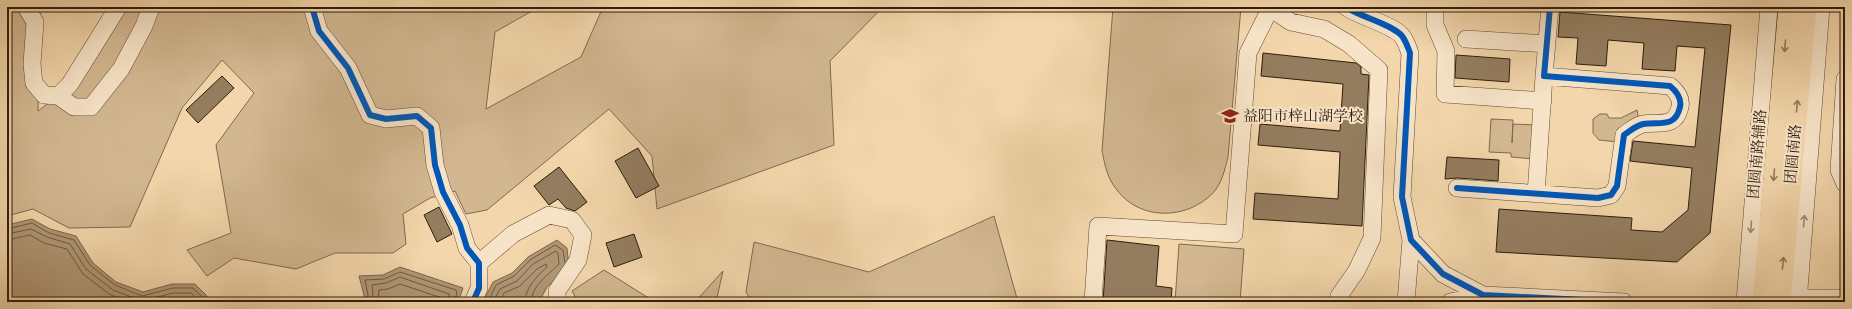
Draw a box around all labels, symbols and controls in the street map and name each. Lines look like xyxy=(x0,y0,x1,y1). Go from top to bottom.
one-way arrow xyxy=(1782,39,1789,52)
one-way arrow xyxy=(1794,100,1801,113)
school or university icon: 益阳市梓山湖学校 xyxy=(1220,106,1240,126)
place label: 益阳市梓山湖学校 xyxy=(1243,107,1363,128)
street label: 团圆南路辅路 xyxy=(1744,108,1773,200)
street label: 团圆南路 xyxy=(1781,123,1808,185)
one-way arrow xyxy=(1770,168,1778,181)
one-way arrow xyxy=(1800,215,1808,228)
one-way arrow xyxy=(1747,220,1755,233)
one-way arrow xyxy=(1780,257,1787,270)

